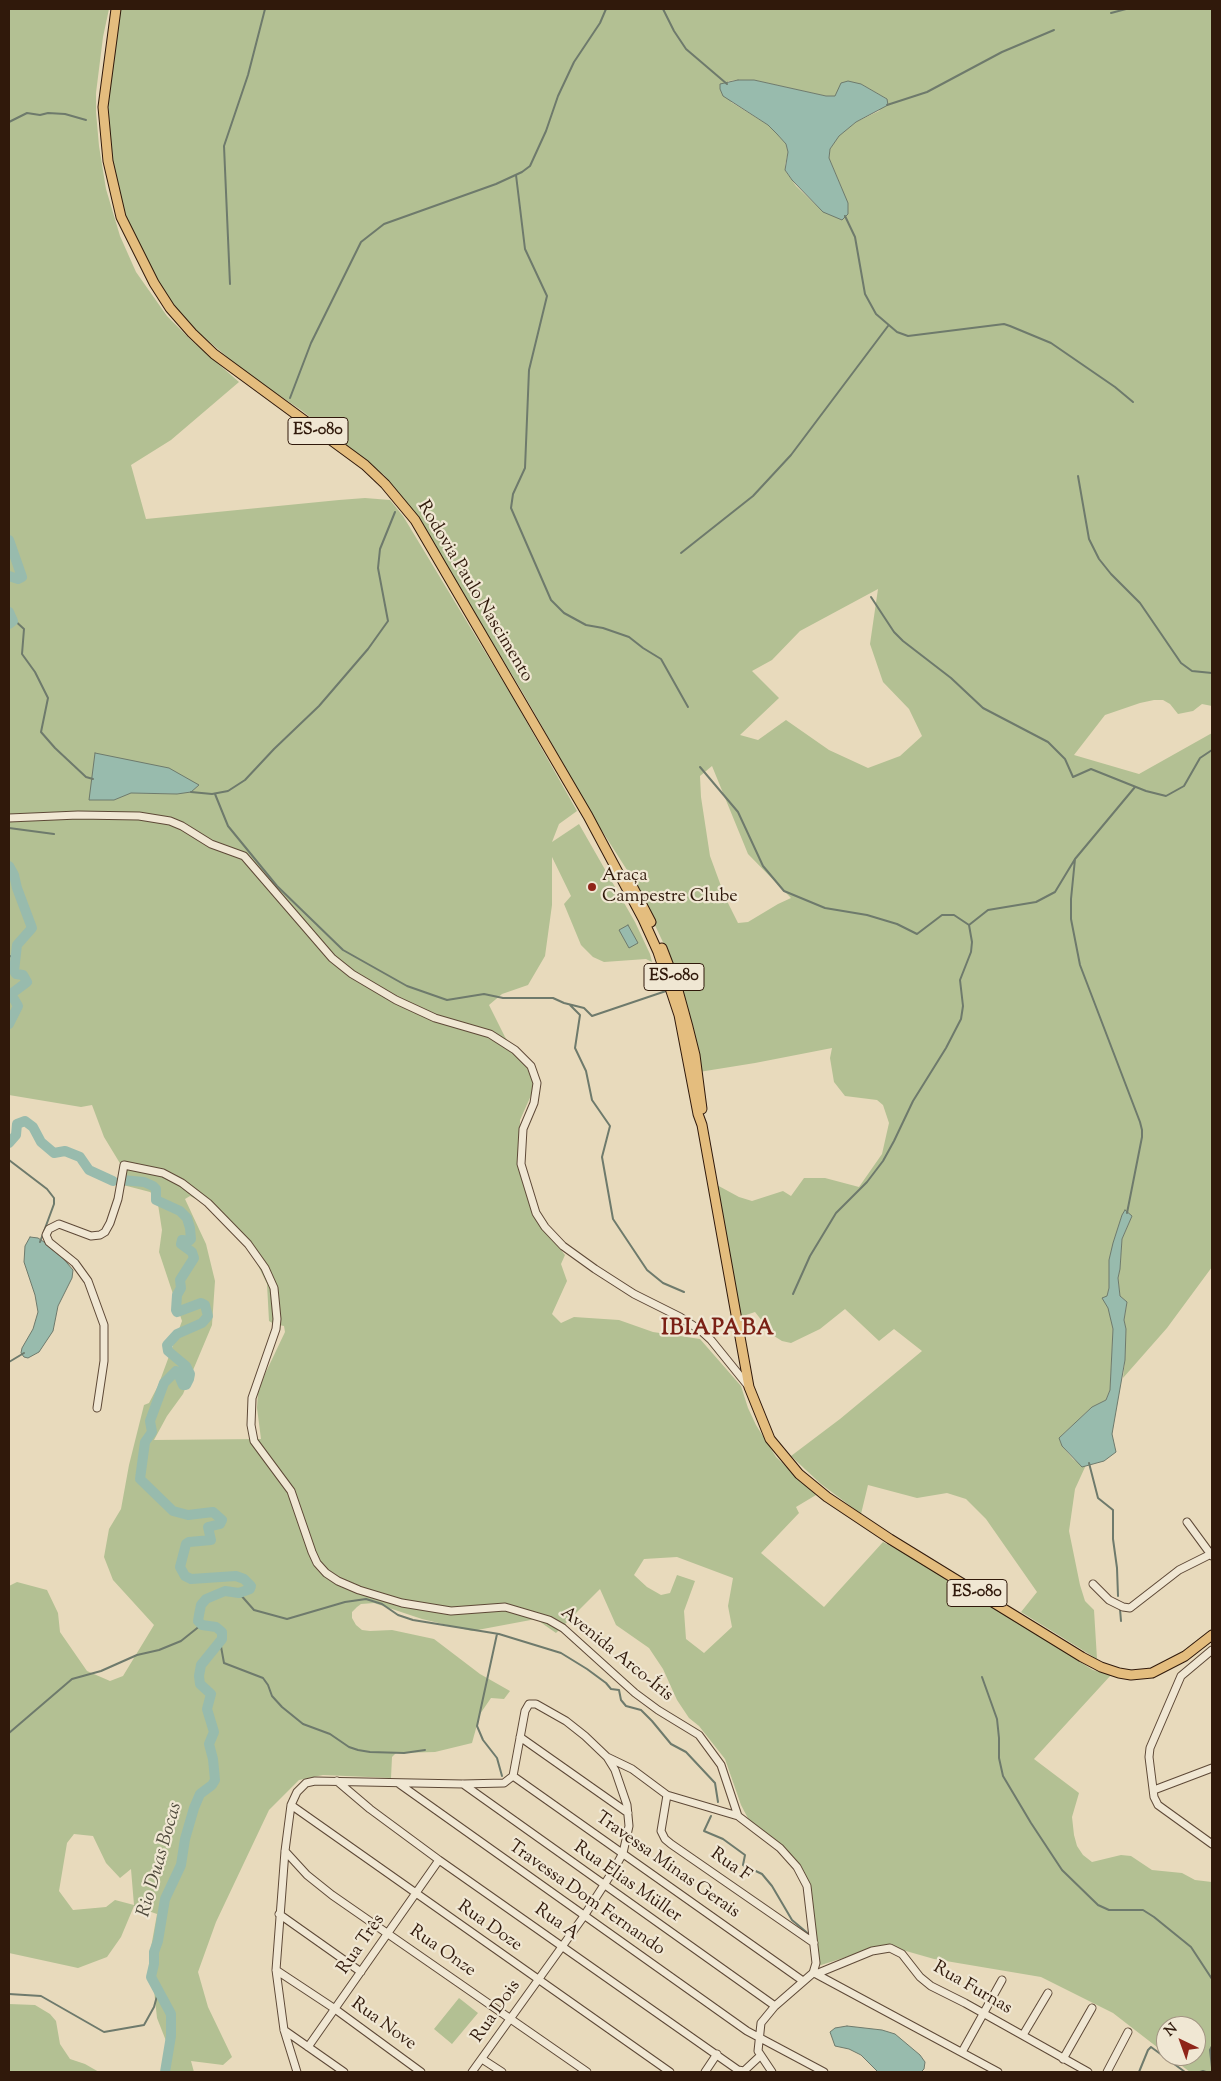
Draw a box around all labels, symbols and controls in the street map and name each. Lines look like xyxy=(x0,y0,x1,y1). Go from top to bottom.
road number: ES-080 xyxy=(288,418,348,444)
street label: Rodovia Paulo Nascimento xyxy=(411,498,537,686)
place label: Araça Campestre Clube xyxy=(602,866,738,909)
marker: Araça Campestre Clube xyxy=(586,881,598,893)
road number: ES-080 xyxy=(644,964,704,990)
district label: IBIAPABA xyxy=(660,1317,776,1343)
road number: ES-080 xyxy=(947,1580,1007,1606)
street label: Avenida Arco-Íris xyxy=(555,1603,677,1707)
water label: Rio Duas Bocas xyxy=(134,1800,188,1920)
street label: Travessa Minas Gerais xyxy=(591,1808,743,1924)
street label: Travessa Dom Fernando xyxy=(503,1837,669,1961)
street label: Rua Elias Müller xyxy=(569,1838,685,1928)
street label: Rua F xyxy=(705,1844,755,1888)
street label: Rua Doze xyxy=(452,1897,526,1957)
street label: Rua A xyxy=(530,1900,582,1946)
street label: Rua Três xyxy=(334,1911,390,1979)
street label: Rua Onze xyxy=(405,1921,479,1983)
street label: Rua Furnas xyxy=(929,1958,1015,2020)
street label: Rua Dois xyxy=(468,1977,526,2047)
street label: Rua Nove xyxy=(346,1994,420,2056)
north arrow xyxy=(1156,2016,1206,2066)
text: N xyxy=(1161,2019,1182,2042)

